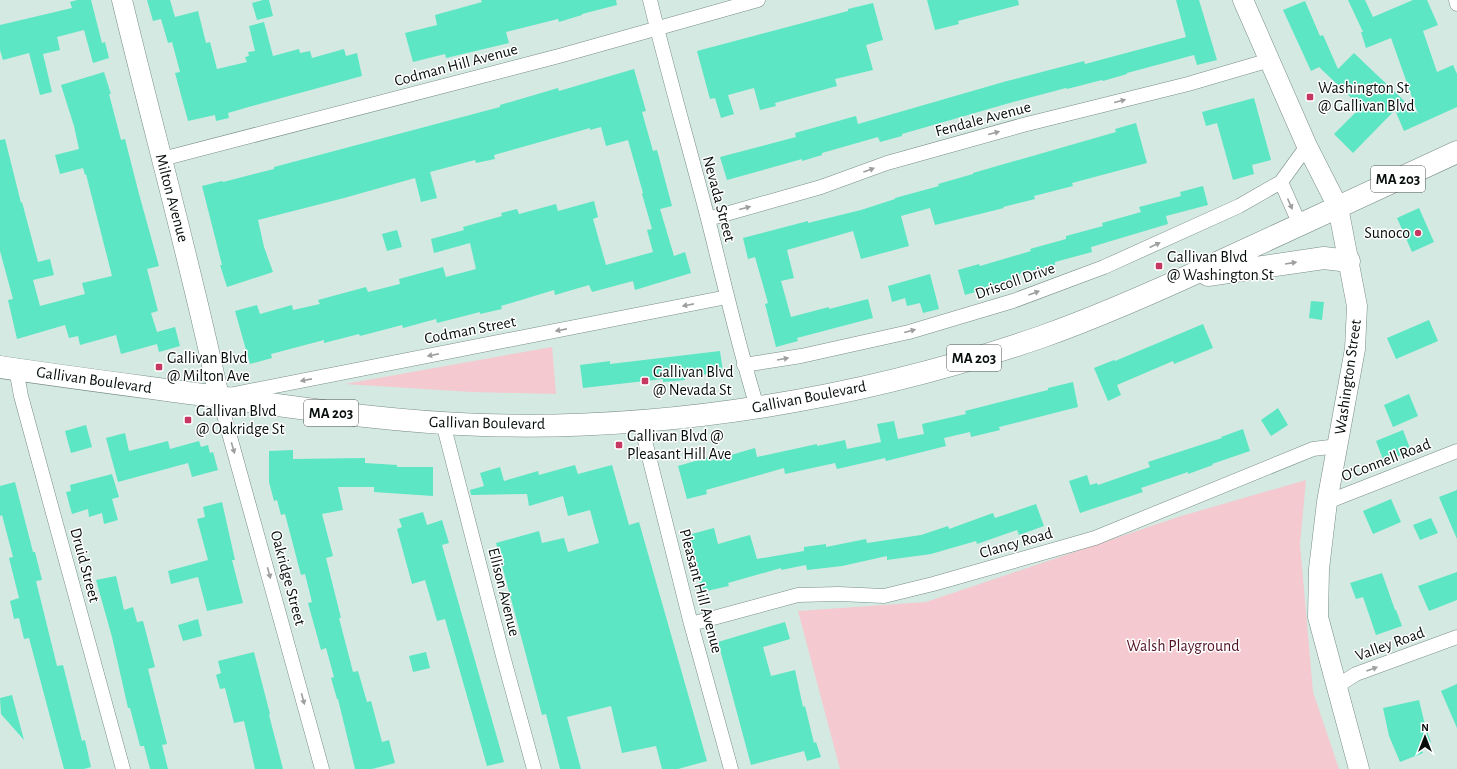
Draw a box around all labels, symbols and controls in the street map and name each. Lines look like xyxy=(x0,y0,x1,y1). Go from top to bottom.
street label: Codman Hill Avenue xyxy=(393,41,519,89)
place label: Washington St @ Gallivan Blvd xyxy=(1318,80,1414,114)
marker: Washington St @ Gallivan Blvd xyxy=(1305,92,1315,102)
one-way arrow xyxy=(1114,98,1126,104)
street label: Fendale Avenue xyxy=(933,99,1033,139)
one-way arrow xyxy=(988,130,1000,136)
street label: Milton Avenue xyxy=(153,152,191,244)
street label: Nevada Street xyxy=(700,154,738,244)
one-way arrow xyxy=(864,166,876,172)
road number: MA 203 xyxy=(1371,166,1425,192)
one-way arrow xyxy=(1287,198,1293,209)
one-way arrow xyxy=(740,205,752,211)
place label: Sunoco xyxy=(1364,225,1410,241)
marker: Sunoco xyxy=(1413,228,1423,238)
one-way arrow xyxy=(1149,242,1160,248)
place label: Gallivan Blvd @ Washington St xyxy=(1167,249,1274,283)
street label: Driscoll Drive xyxy=(973,260,1057,302)
one-way arrow xyxy=(1284,260,1297,266)
marker: Gallivan Blvd @ Washington St xyxy=(1154,261,1164,271)
one-way arrow xyxy=(1029,290,1041,296)
one-way arrow xyxy=(682,302,695,308)
street label: Codman Street xyxy=(423,313,517,347)
street label: Washington Street xyxy=(1332,318,1364,436)
one-way arrow xyxy=(555,327,567,333)
one-way arrow xyxy=(904,328,916,334)
road number: MA 203 xyxy=(947,345,1001,371)
place label: Gallivan Blvd @ Milton Ave xyxy=(167,350,250,384)
one-way arrow xyxy=(427,352,439,358)
one-way arrow xyxy=(777,356,789,362)
marker: Gallivan Blvd @ Milton Ave xyxy=(154,362,164,372)
street label: Gallivan Boulevard xyxy=(35,364,153,396)
place label: Gallivan Blvd @ Nevada St xyxy=(653,364,734,398)
marker: Gallivan Blvd @ Nevada St xyxy=(640,376,650,386)
one-way arrow xyxy=(300,378,312,384)
street label: Gallivan Boulevard xyxy=(750,378,868,416)
road number: MA 203 xyxy=(304,400,358,426)
place label: Gallivan Blvd @ Oakridge St xyxy=(196,403,284,437)
street label: Gallivan Boulevard xyxy=(429,414,545,432)
marker: Gallivan Blvd @ Oakridge St xyxy=(183,415,193,425)
place label: Gallivan Blvd @ Pleasant Hill Ave xyxy=(627,428,731,462)
street label: O'Connell Road xyxy=(1339,436,1433,484)
marker: Gallivan Blvd @ Pleasant Hill Ave xyxy=(614,440,624,450)
one-way arrow xyxy=(230,443,236,455)
street label: Clancy Road xyxy=(978,525,1055,562)
street label: Druid Street xyxy=(67,526,103,604)
street label: Pleasant Hill Avenue xyxy=(677,527,725,655)
street label: Oakridge Street xyxy=(268,529,308,627)
street label: Ellison Avenue xyxy=(485,546,523,638)
one-way arrow xyxy=(266,568,272,580)
street label: Valley Road xyxy=(1353,624,1427,665)
park label: Walsh Playground xyxy=(1127,638,1239,655)
one-way arrow xyxy=(1366,665,1378,671)
one-way arrow xyxy=(300,693,306,705)
north arrow xyxy=(1405,717,1445,757)
text: N xyxy=(1421,722,1429,733)

